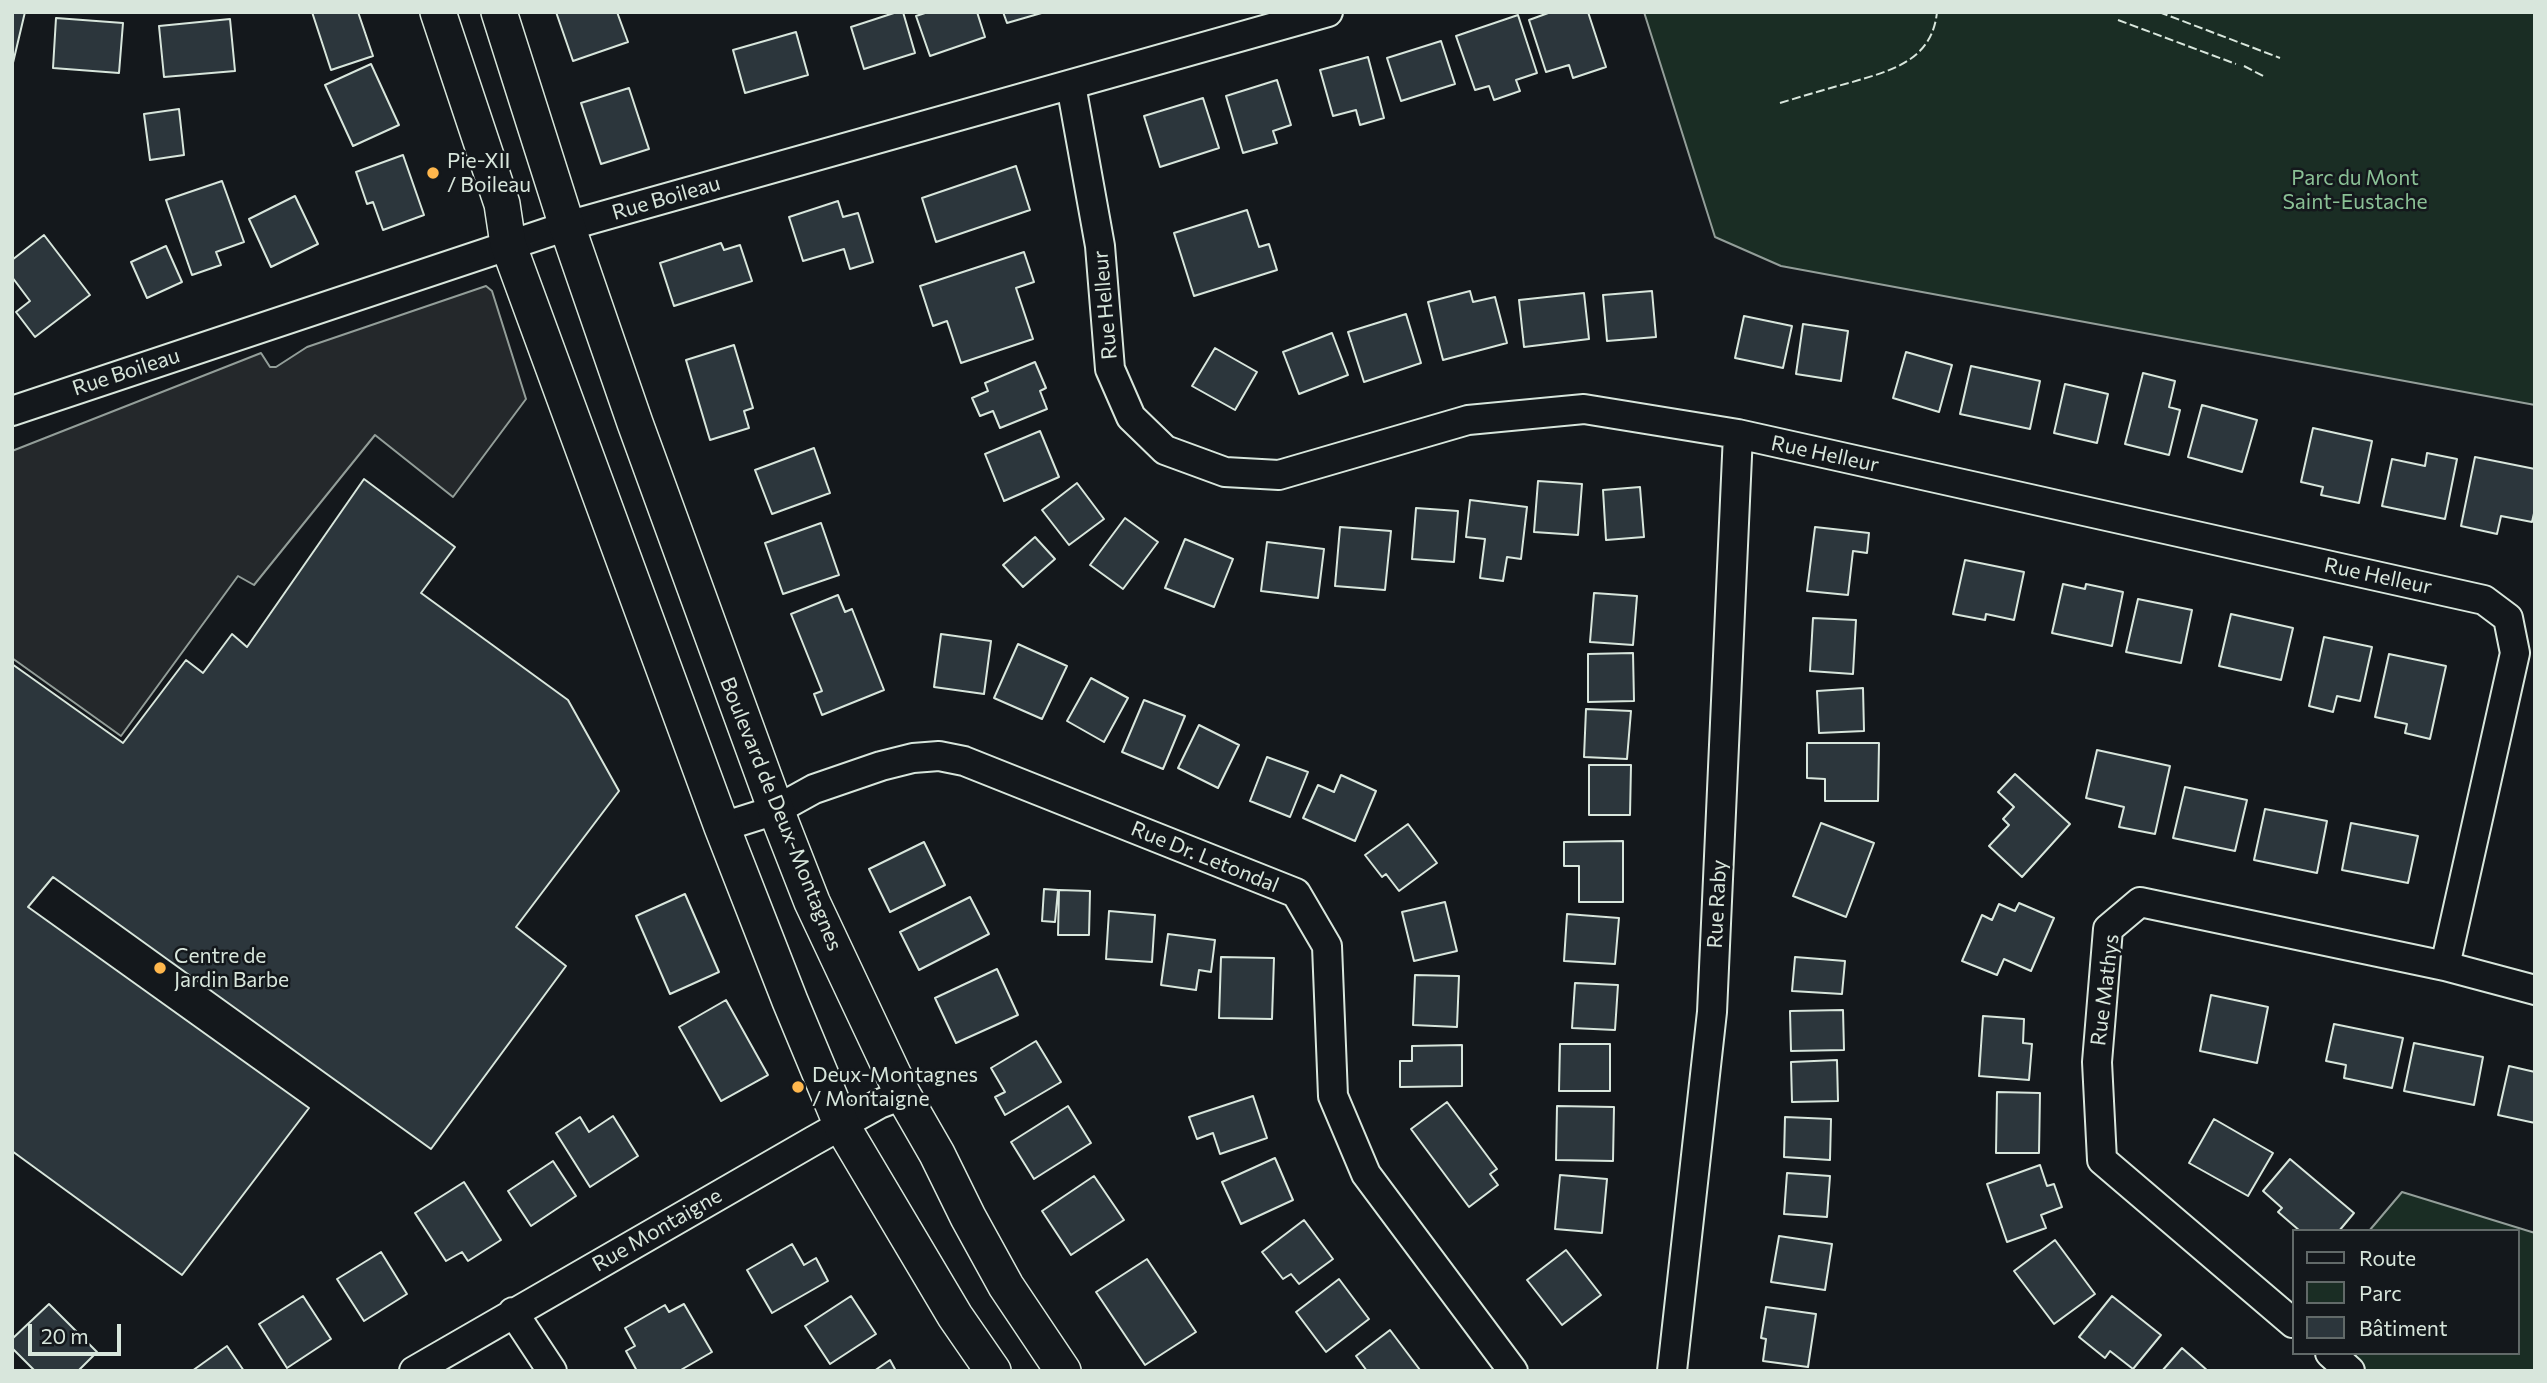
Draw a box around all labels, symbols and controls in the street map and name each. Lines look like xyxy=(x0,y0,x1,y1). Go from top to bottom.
place label: Pie-XII / Boileau xyxy=(447,148,531,198)
marker: Pie-XII / Boileau xyxy=(425,165,441,181)
park label: Parc du Mont Saint-Eustache xyxy=(2283,165,2427,215)
street label: Rue Boileau xyxy=(609,171,723,225)
street label: Rue Helleur xyxy=(1088,249,1122,361)
street label: Rue Boileau xyxy=(69,343,183,401)
street label: Rue Helleur xyxy=(1769,430,1881,478)
street label: Rue Helleur xyxy=(2322,552,2434,600)
street label: Boulevard de Deux-Montagnes xyxy=(714,673,848,955)
street label: Rue Dr. Letondal xyxy=(1127,816,1283,898)
street label: Rue Raby xyxy=(1702,859,1732,949)
street label: Rue Mathys xyxy=(2086,933,2124,1047)
place label: Centre de Jardin Barbe xyxy=(174,943,289,993)
marker: Centre de Jardin Barbe xyxy=(152,960,168,976)
place label: Deux-Montagnes / Montaigne xyxy=(812,1062,978,1112)
marker: Deux-Montagnes / Montaigne xyxy=(790,1079,806,1095)
street label: Rue Montaigne xyxy=(588,1183,726,1277)
legend xyxy=(2292,1229,2519,1355)
text: Route xyxy=(2359,1245,2416,1270)
text: Parc xyxy=(2359,1280,2402,1305)
scale bar xyxy=(32,1310,124,1354)
text: Bâtiment xyxy=(2359,1315,2448,1340)
text: 20 m xyxy=(41,1323,89,1348)

